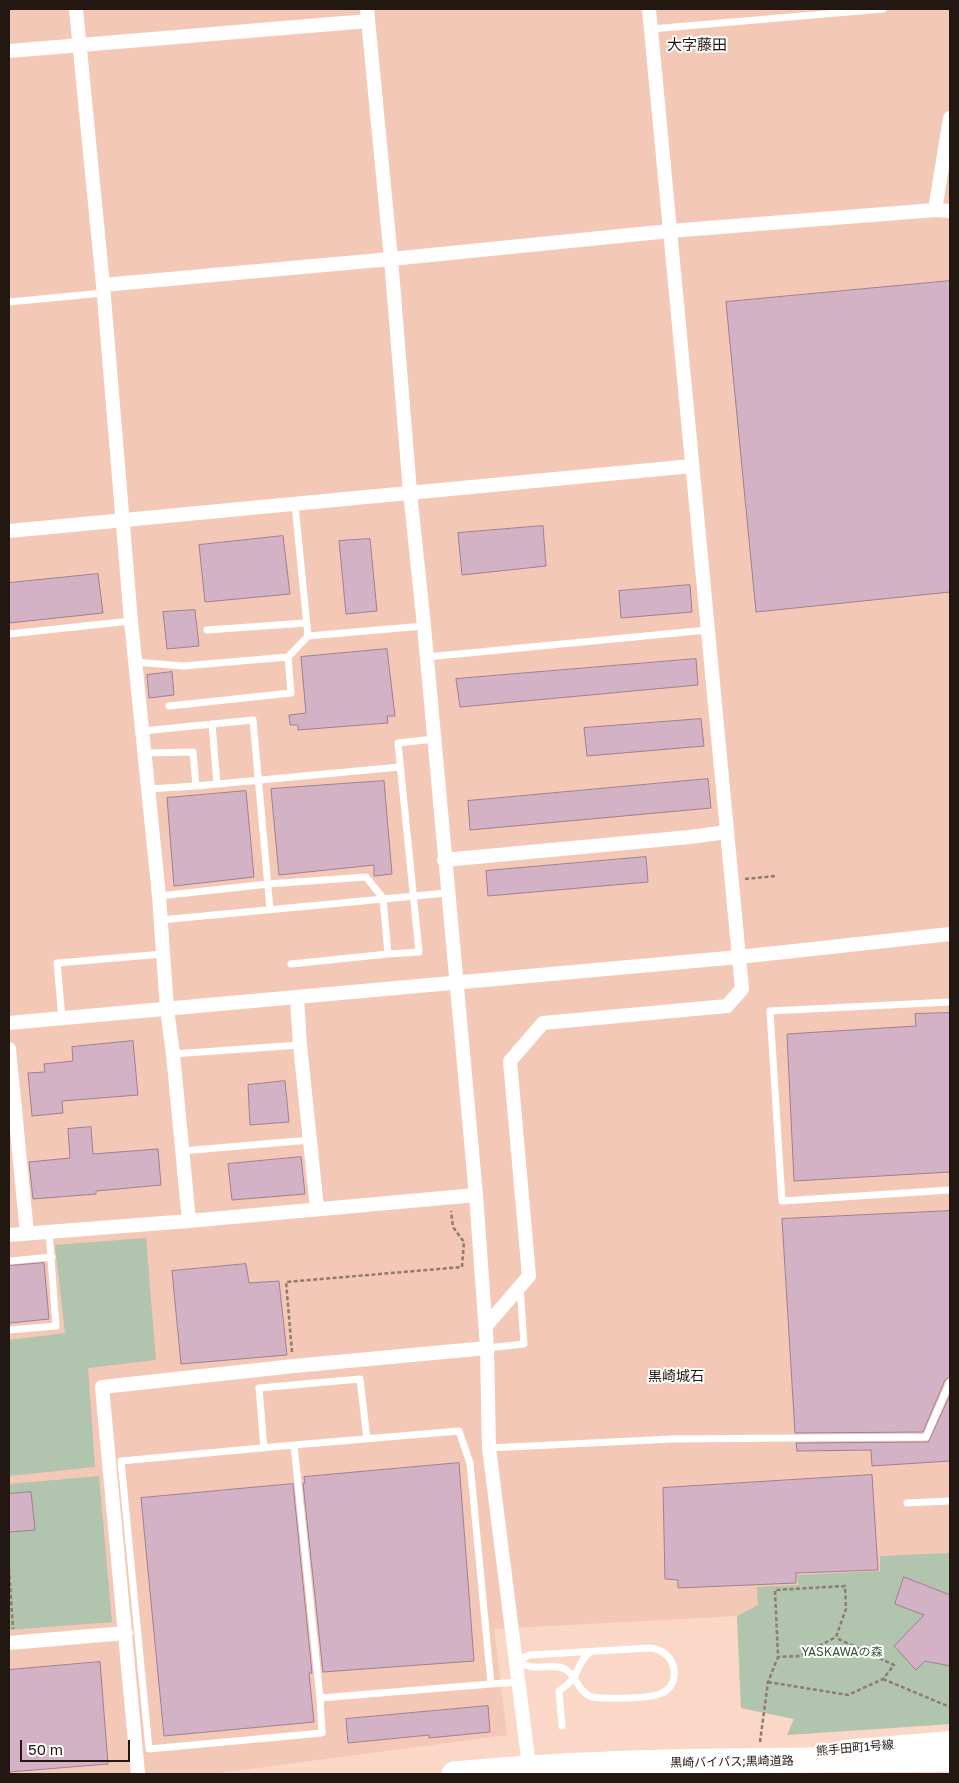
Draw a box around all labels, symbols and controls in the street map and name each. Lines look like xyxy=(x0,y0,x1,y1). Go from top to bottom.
district label: 大字藤田 xyxy=(667,36,727,54)
district label: 黒崎城石 xyxy=(648,1369,704,1385)
park label: YASKAWAの森 xyxy=(802,1645,882,1659)
scale bar xyxy=(22,1730,132,1762)
street label: 熊手田町1号線 xyxy=(816,1737,894,1759)
text: 50 m xyxy=(28,1740,63,1758)
street label: 黒崎バイパス;黒崎道路 xyxy=(670,1754,794,1770)

